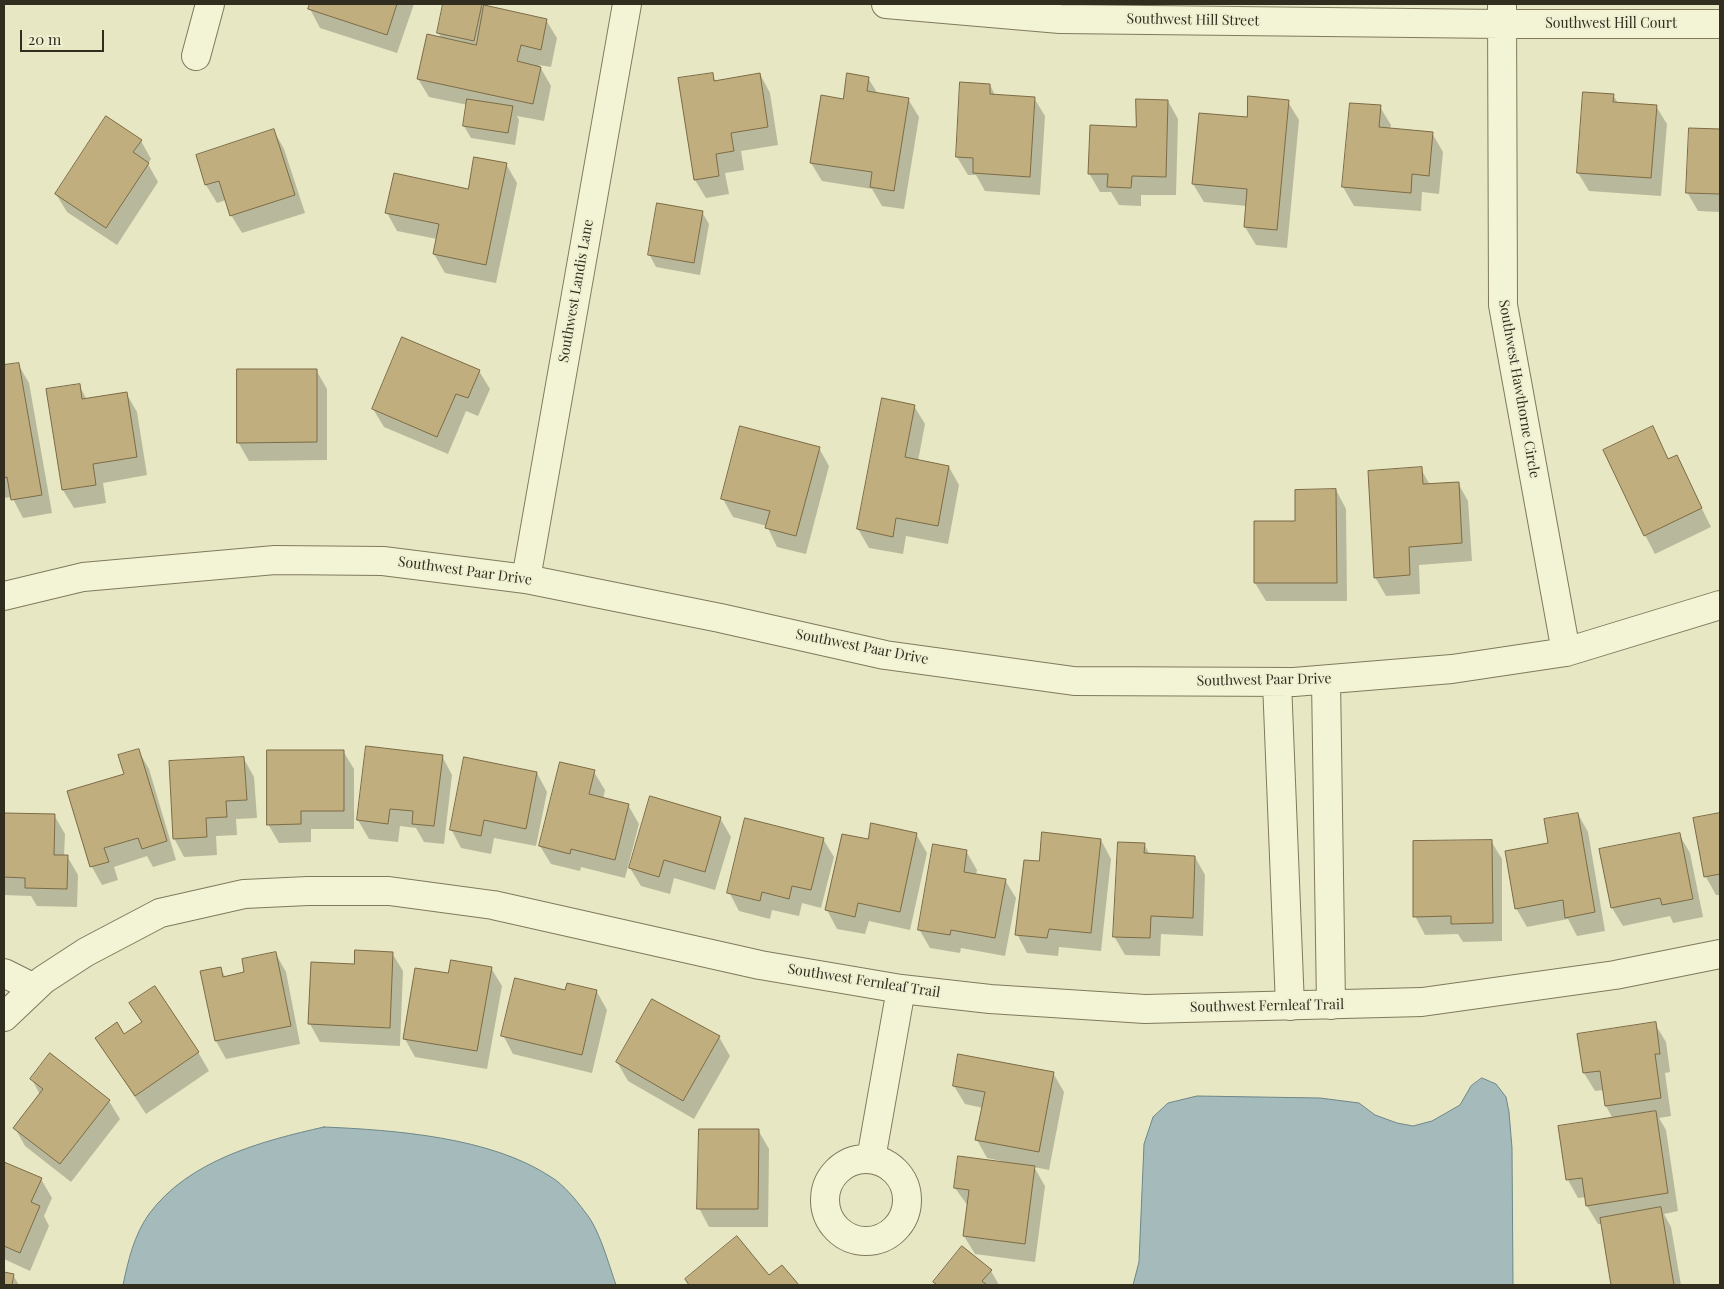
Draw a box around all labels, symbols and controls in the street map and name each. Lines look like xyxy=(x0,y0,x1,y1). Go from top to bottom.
street label: Southwest Hill Street xyxy=(1127,10,1259,30)
street label: Southwest Hill Court xyxy=(1545,16,1677,32)
scale bar xyxy=(22,20,106,52)
text: 20 m xyxy=(28,29,61,49)
street label: Southwest Landis Lane xyxy=(555,218,597,364)
street label: Southwest Hawthorne Circle xyxy=(1495,299,1543,479)
street label: Southwest Paar Drive xyxy=(397,553,533,589)
street label: Southwest Paar Drive xyxy=(794,626,930,668)
street label: Southwest Paar Drive xyxy=(1196,670,1332,690)
street label: Southwest Fernleaf Trail xyxy=(787,961,941,1001)
street label: Southwest Fernleaf Trail xyxy=(1190,996,1344,1016)

